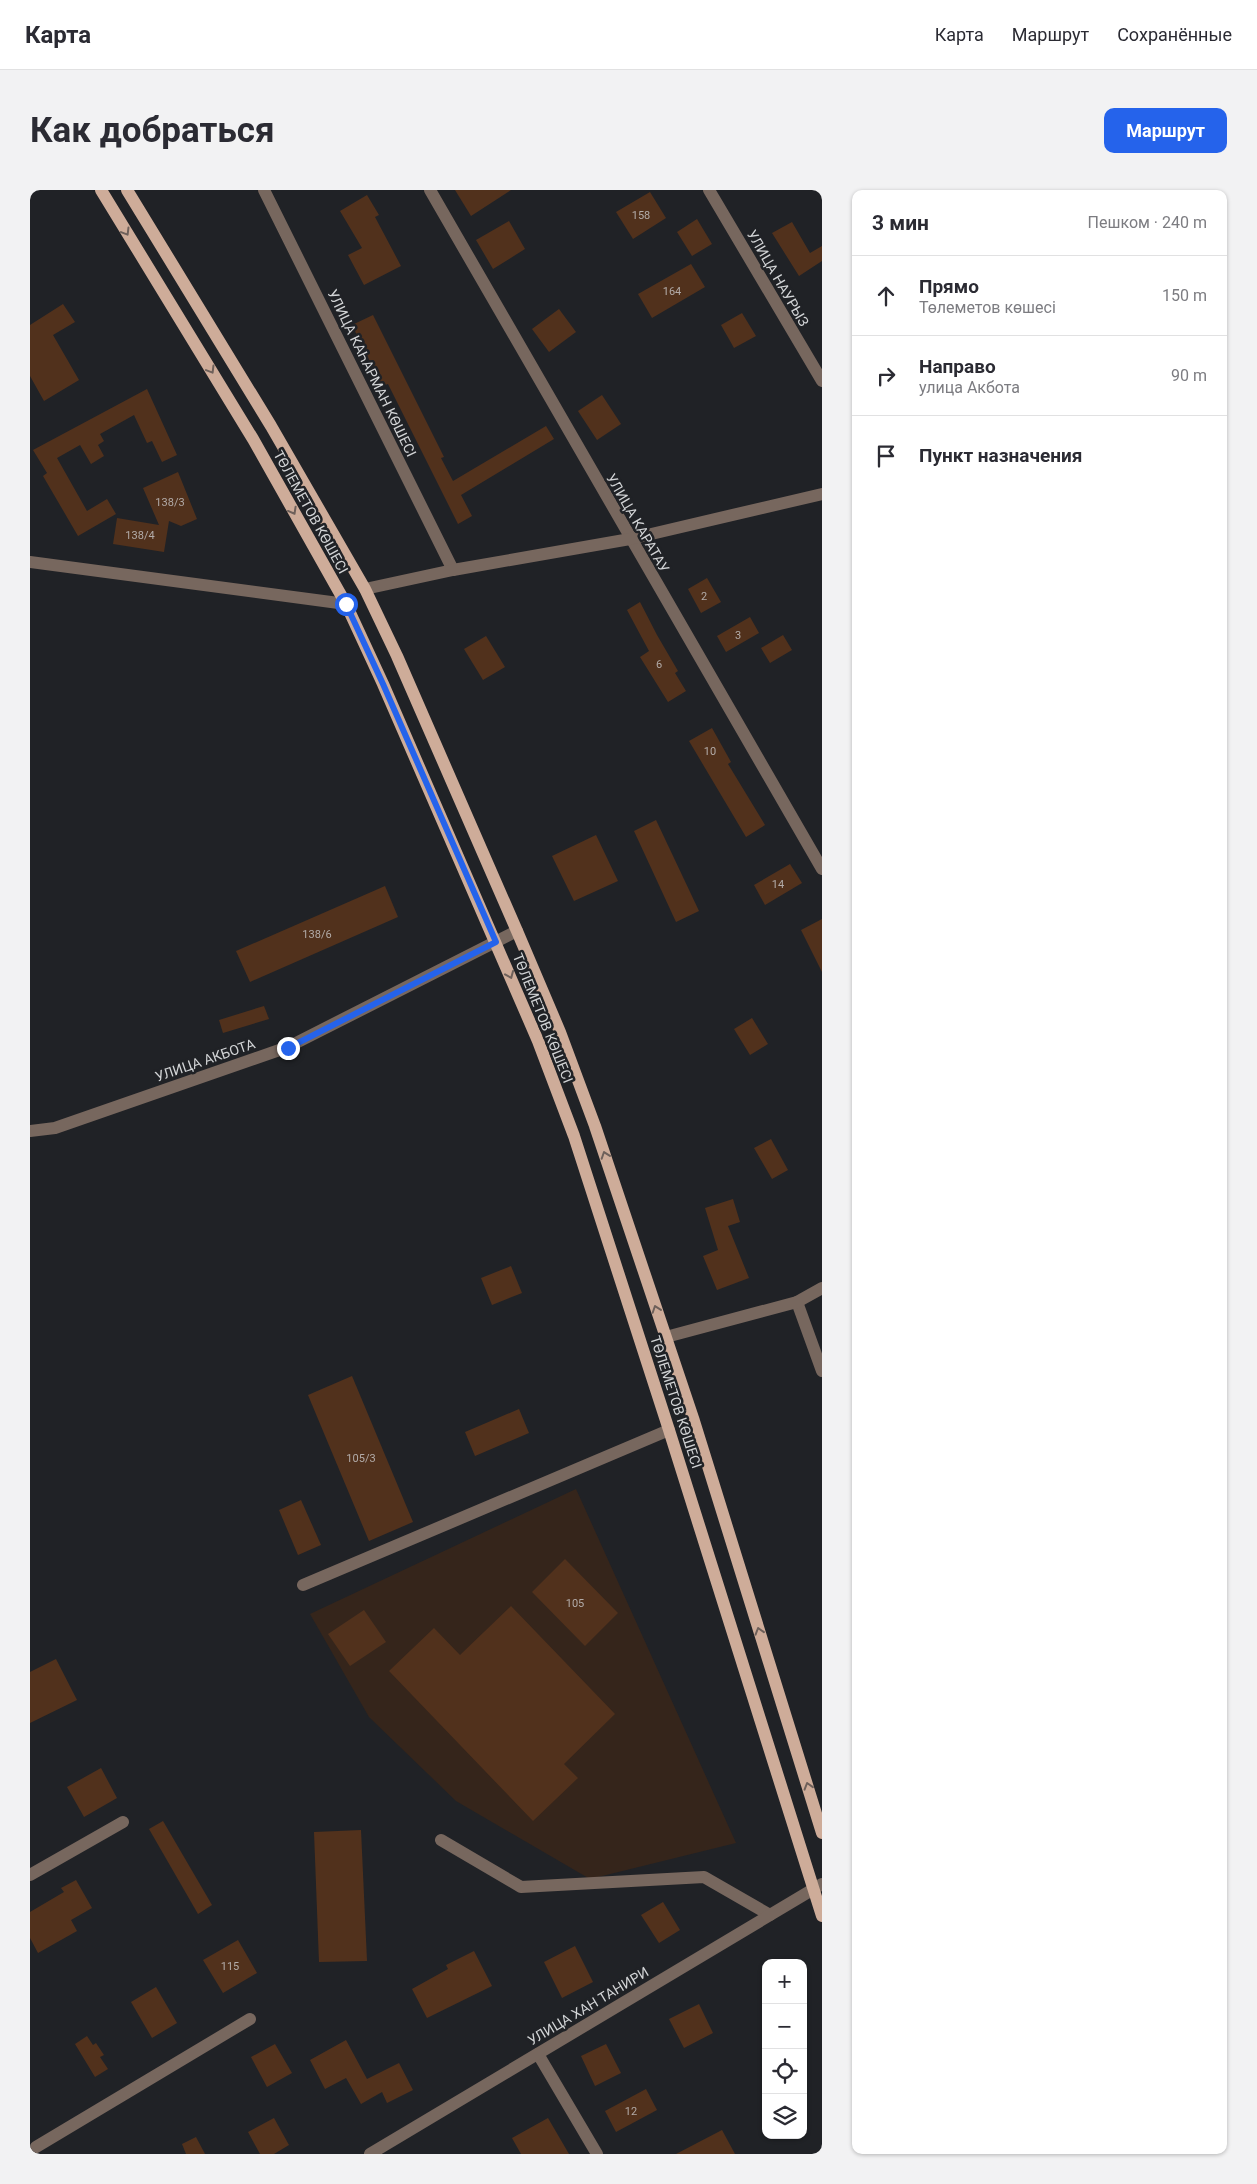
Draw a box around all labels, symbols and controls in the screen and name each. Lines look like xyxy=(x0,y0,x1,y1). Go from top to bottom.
text: Карта xyxy=(25,21,91,49)
text: Карта xyxy=(935,24,984,45)
text: Маршрут xyxy=(1012,24,1089,45)
text: Сохранённые xyxy=(1117,24,1232,45)
button: Маршрут xyxy=(1104,108,1227,153)
text: Как добраться xyxy=(30,110,275,151)
house number: 158 xyxy=(632,209,650,222)
text: 3 мин xyxy=(872,211,929,235)
text: Пешком · 240 m xyxy=(1088,213,1207,232)
one-way arrow xyxy=(120,226,130,235)
street label: УЛИЦА НАУРЫЗ xyxy=(744,227,812,329)
text: Прямо xyxy=(919,275,979,298)
icon: ahead xyxy=(872,282,900,310)
house number: 164 xyxy=(663,285,681,298)
text: 150 m xyxy=(1162,286,1207,305)
street label: УЛИЦА КАҺАРМАН КӨШЕСІ xyxy=(324,287,420,459)
text: Төлеметов көшесі xyxy=(919,298,1056,317)
text: Направо xyxy=(919,355,996,378)
icon: right xyxy=(872,362,900,390)
one-way arrow xyxy=(205,365,214,374)
text: 90 m xyxy=(1171,366,1207,385)
text: улица Акбота xyxy=(919,378,1020,397)
icon: arrive xyxy=(872,442,900,470)
text: Пункт назначения xyxy=(919,444,1082,467)
street label: ТӨЛЕМЕТОВ КӨШЕСІ xyxy=(270,448,352,576)
street label: УЛИЦА КАРАТАУ xyxy=(603,471,673,575)
house number: 138/3 xyxy=(155,496,185,509)
one-way arrow xyxy=(287,505,297,514)
house number: 138/4 xyxy=(125,529,155,542)
house number: 2 xyxy=(701,590,707,603)
route start xyxy=(335,593,358,616)
house number: 3 xyxy=(735,629,741,642)
house number: 6 xyxy=(656,658,662,671)
house number: 10 xyxy=(704,745,716,758)
house number: 14 xyxy=(772,878,784,891)
house number: 138/6 xyxy=(302,928,332,941)
street label: ТӨЛЕМЕТОВ КӨШЕСІ xyxy=(510,951,576,1085)
one-way arrow xyxy=(503,970,514,979)
street label: УЛИЦА АКБОТА xyxy=(153,1035,257,1085)
route end xyxy=(277,1037,300,1060)
one-way arrow xyxy=(600,1152,610,1160)
one-way arrow xyxy=(652,1306,662,1314)
street label: ТӨЛЕМЕТОВ КӨШЕСІ xyxy=(647,1334,705,1470)
house number: 105/3 xyxy=(346,1452,376,1465)
house number: 105 xyxy=(566,1597,584,1610)
one-way arrow xyxy=(755,1627,765,1636)
one-way arrow xyxy=(803,1782,813,1791)
map controls xyxy=(762,1959,807,2139)
button: + xyxy=(762,1959,807,2004)
house number: 115 xyxy=(221,1960,239,1973)
street label: УЛИЦА ХАН ТАНИРИ xyxy=(525,1964,651,2048)
button: − xyxy=(762,2004,807,2049)
button: locate xyxy=(762,2049,807,2094)
button: layers xyxy=(762,2094,807,2139)
house number: 12 xyxy=(625,2105,637,2118)

